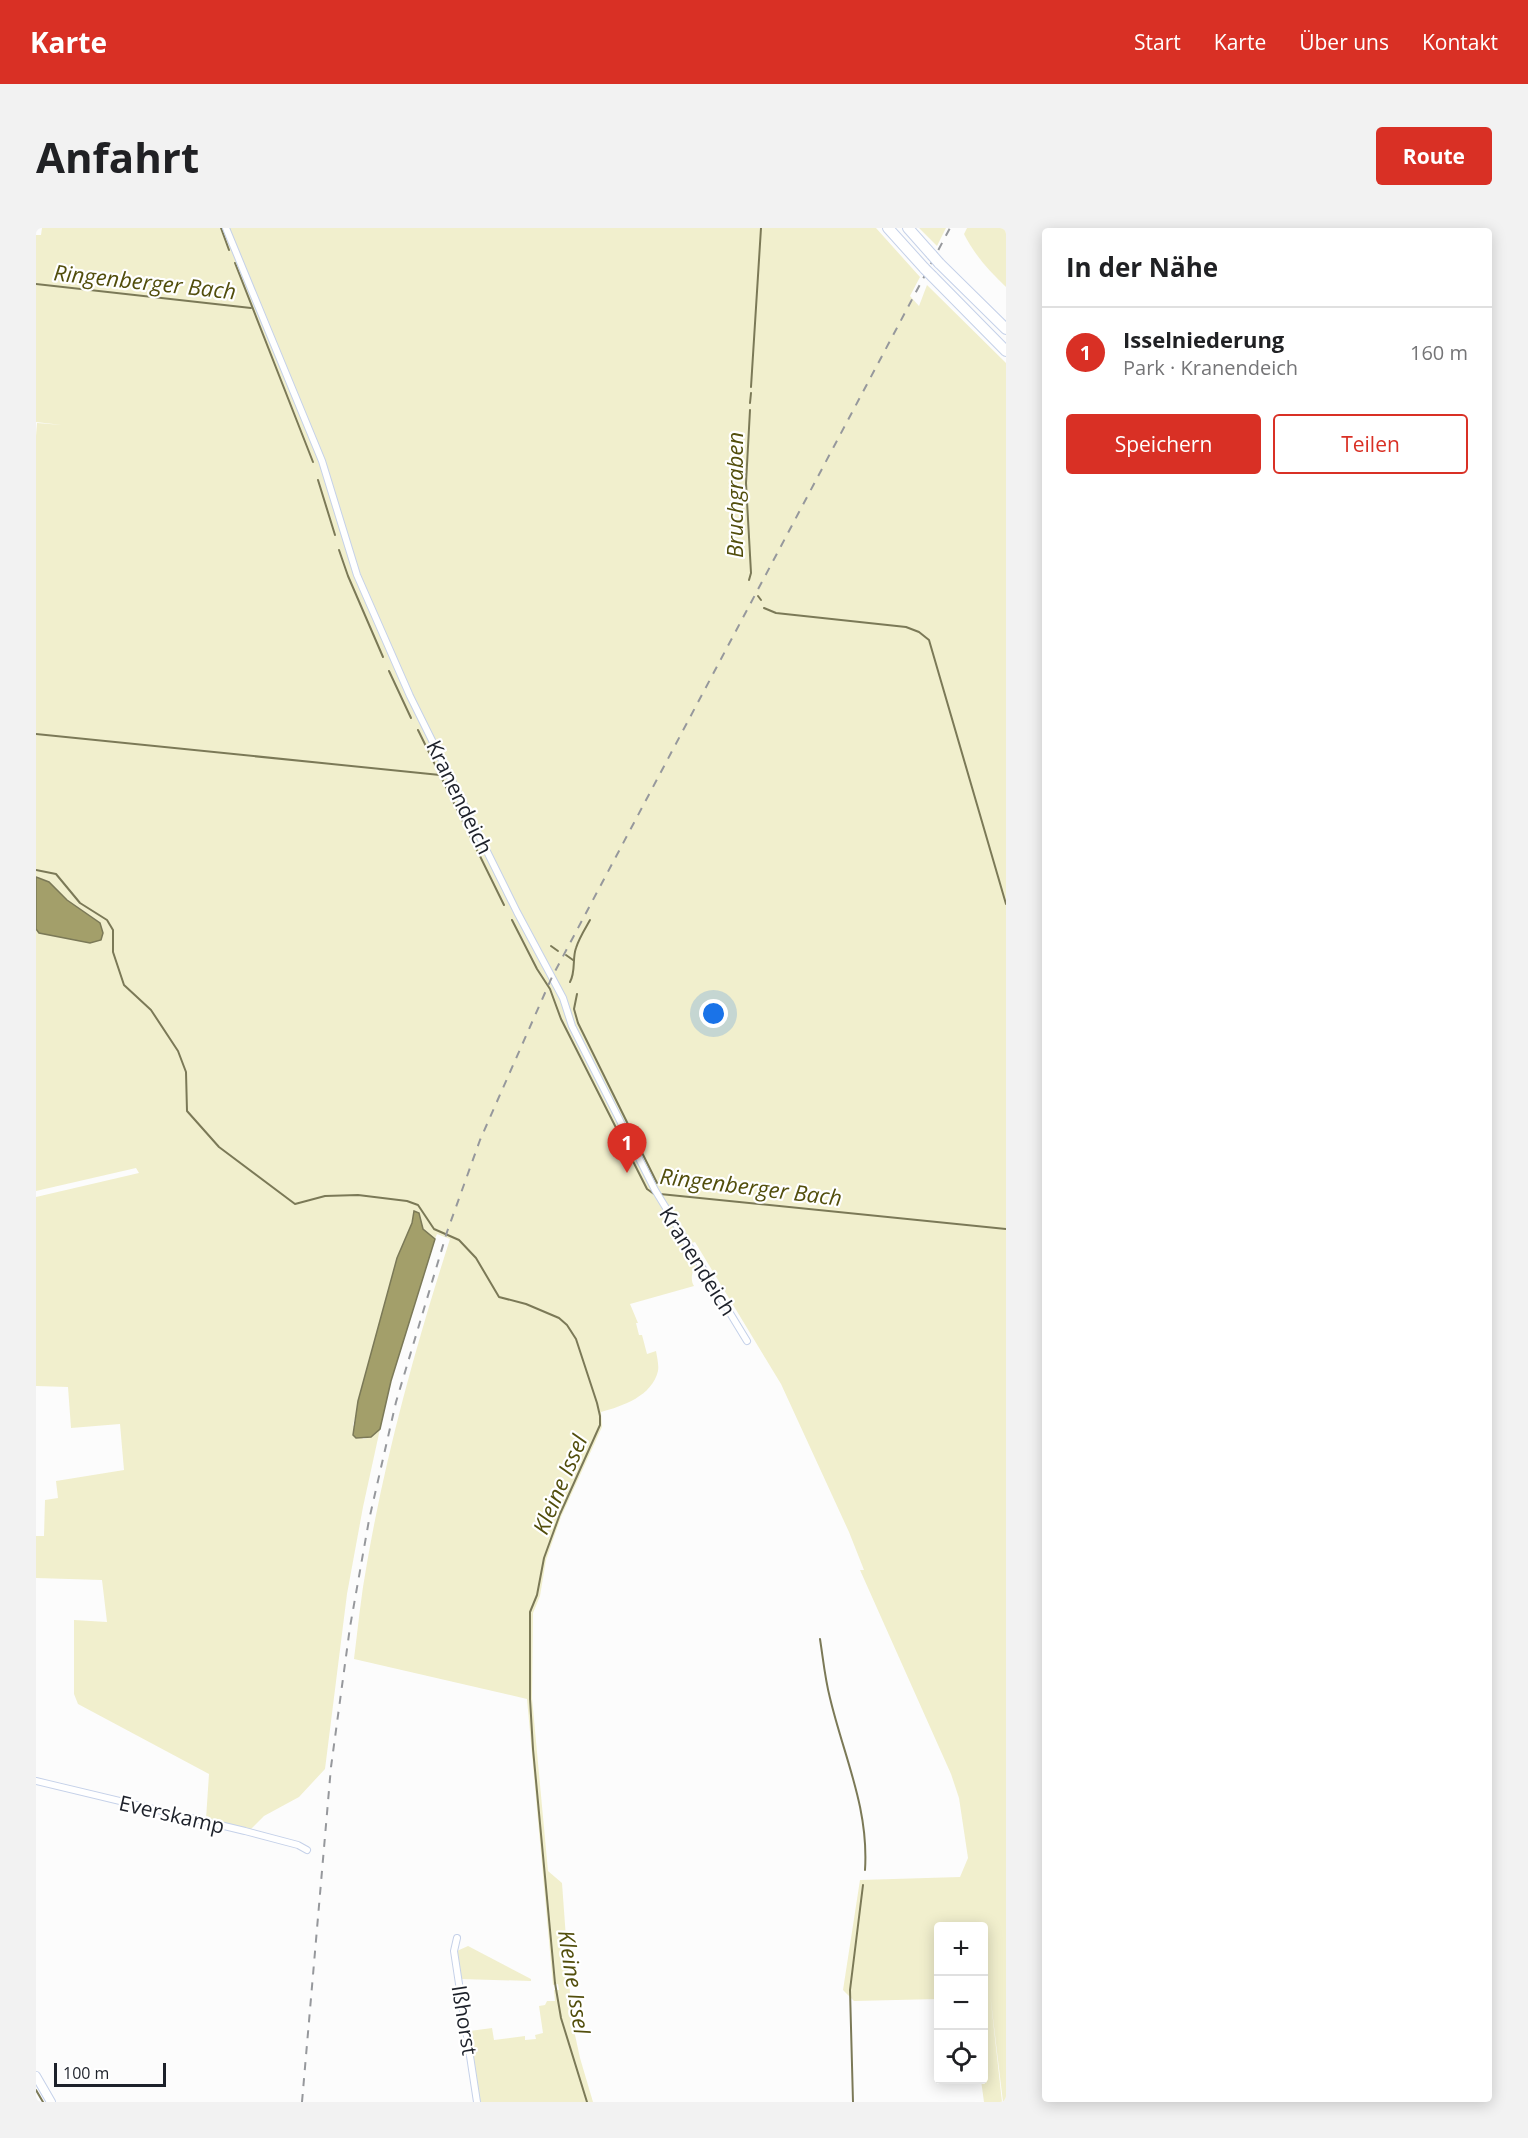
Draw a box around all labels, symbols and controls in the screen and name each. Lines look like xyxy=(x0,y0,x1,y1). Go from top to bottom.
text: Karte xyxy=(30,23,107,61)
text: Start xyxy=(1134,28,1181,56)
text: Karte xyxy=(1214,28,1266,56)
text: Über uns xyxy=(1299,28,1389,56)
text: Kontakt xyxy=(1422,28,1498,56)
button: Route xyxy=(1376,127,1492,185)
text: Anfahrt xyxy=(36,128,199,185)
text: In der Nähe xyxy=(1066,249,1218,285)
water label: Ringenberger Bach xyxy=(52,257,238,305)
text: Isselniederung xyxy=(1123,324,1284,354)
text: 1 xyxy=(1080,339,1091,366)
text: 160 m xyxy=(1410,339,1468,366)
text: Park · Kranendeich xyxy=(1123,354,1298,381)
button: Speichern xyxy=(1066,414,1261,474)
button: Teilen xyxy=(1273,414,1468,474)
water label: Bruchgraben xyxy=(719,432,749,558)
street label: Kranendeich xyxy=(420,735,500,859)
your location xyxy=(699,999,728,1028)
pin: 1 xyxy=(608,1124,646,1173)
water label: Ringenberger Bach xyxy=(658,1160,844,1212)
street label: Kranendeich xyxy=(653,1201,743,1321)
water label: Kleine Issel xyxy=(525,1429,594,1538)
street label: Everskamp xyxy=(116,1788,228,1840)
map controls xyxy=(934,1922,988,2084)
button: + xyxy=(934,1922,988,1976)
water label: Kleine Issel xyxy=(552,1928,598,2037)
button: − xyxy=(934,1976,988,2030)
street label: Ißhorst xyxy=(446,1983,484,2057)
button: locate xyxy=(934,2030,988,2084)
scale bar xyxy=(54,2060,166,2088)
text: 100 m xyxy=(63,2062,109,2084)

